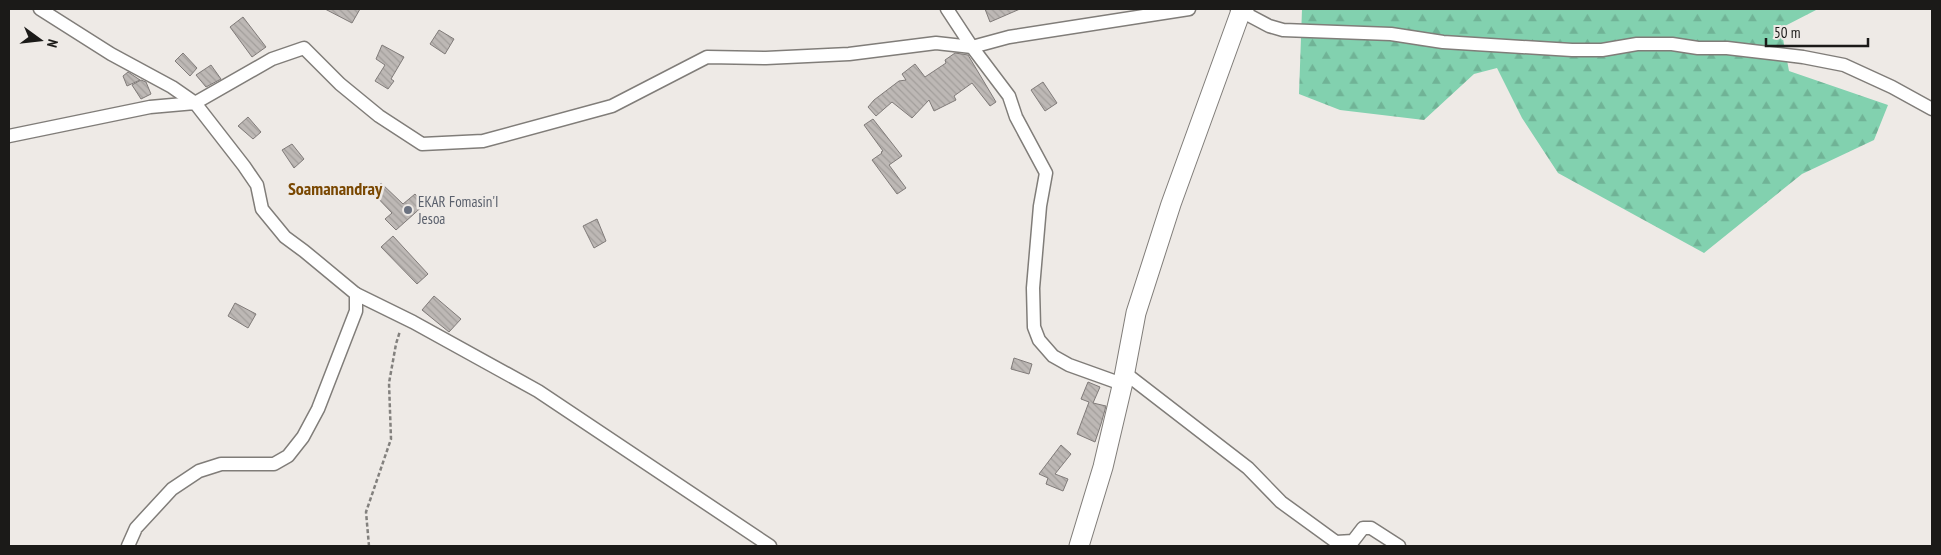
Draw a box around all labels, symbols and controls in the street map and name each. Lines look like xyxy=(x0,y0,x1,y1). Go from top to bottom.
north arrow xyxy=(15,15,65,65)
scale bar xyxy=(1766,15,1868,47)
text: 50 m xyxy=(1774,23,1800,42)
text: N xyxy=(43,37,62,49)
district label: Soamanandray xyxy=(288,177,383,200)
place label: EKAR Fomasin'I Jesoa xyxy=(417,192,499,228)
marker: EKAR Fomasin'I Jesoa xyxy=(402,204,414,216)

